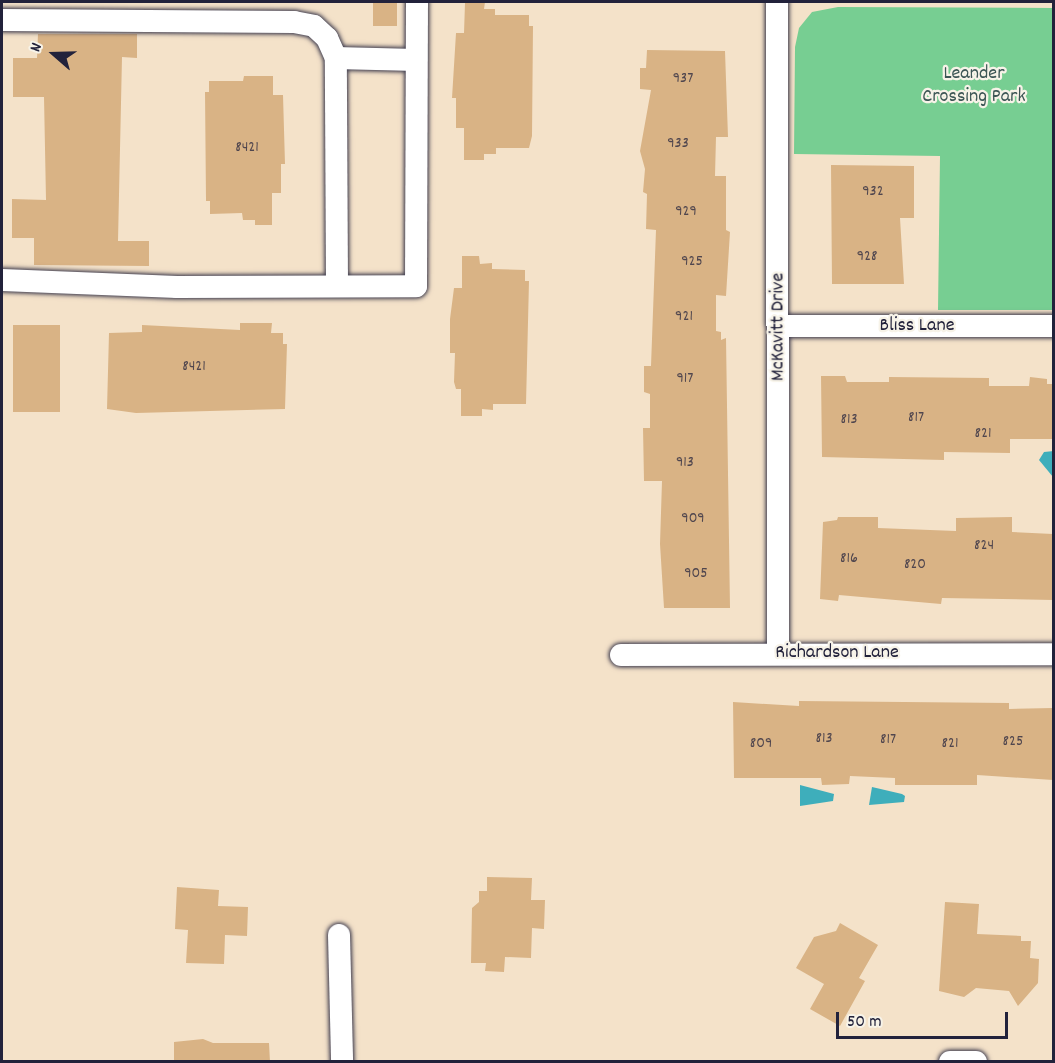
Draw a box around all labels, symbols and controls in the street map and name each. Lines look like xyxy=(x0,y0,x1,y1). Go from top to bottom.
north arrow xyxy=(24,24,84,84)
text: N xyxy=(24,40,49,55)
park label: Leander Crossing Park xyxy=(922,62,1026,109)
house number: 937 xyxy=(673,69,693,89)
house number: 933 xyxy=(667,134,689,154)
house number: 8421 xyxy=(235,138,259,158)
house number: 932 xyxy=(862,182,884,202)
house number: 929 xyxy=(675,202,697,222)
house number: 928 xyxy=(857,247,877,267)
house number: 925 xyxy=(681,252,703,272)
street label: McKavitt Drive xyxy=(767,273,791,381)
house number: 921 xyxy=(675,307,693,327)
street label: Bliss Lane xyxy=(880,314,954,338)
house number: 8421 xyxy=(182,357,206,377)
house number: 917 xyxy=(677,369,693,389)
house number: 817 xyxy=(908,408,924,428)
house number: 813 xyxy=(840,410,858,430)
house number: 821 xyxy=(975,424,991,444)
house number: 913 xyxy=(676,453,694,473)
house number: 909 xyxy=(681,509,705,529)
house number: 824 xyxy=(974,536,994,556)
house number: 816 xyxy=(840,549,858,569)
house number: 820 xyxy=(904,555,926,575)
house number: 905 xyxy=(684,564,708,584)
street label: Richardson Lane xyxy=(775,641,899,665)
house number: 813 xyxy=(815,729,833,749)
house number: 817 xyxy=(880,730,896,750)
house number: 825 xyxy=(1003,732,1023,752)
house number: 809 xyxy=(750,734,772,754)
house number: 821 xyxy=(942,734,958,754)
scale bar xyxy=(839,1000,1012,1038)
text: 50 m xyxy=(847,1010,882,1035)

